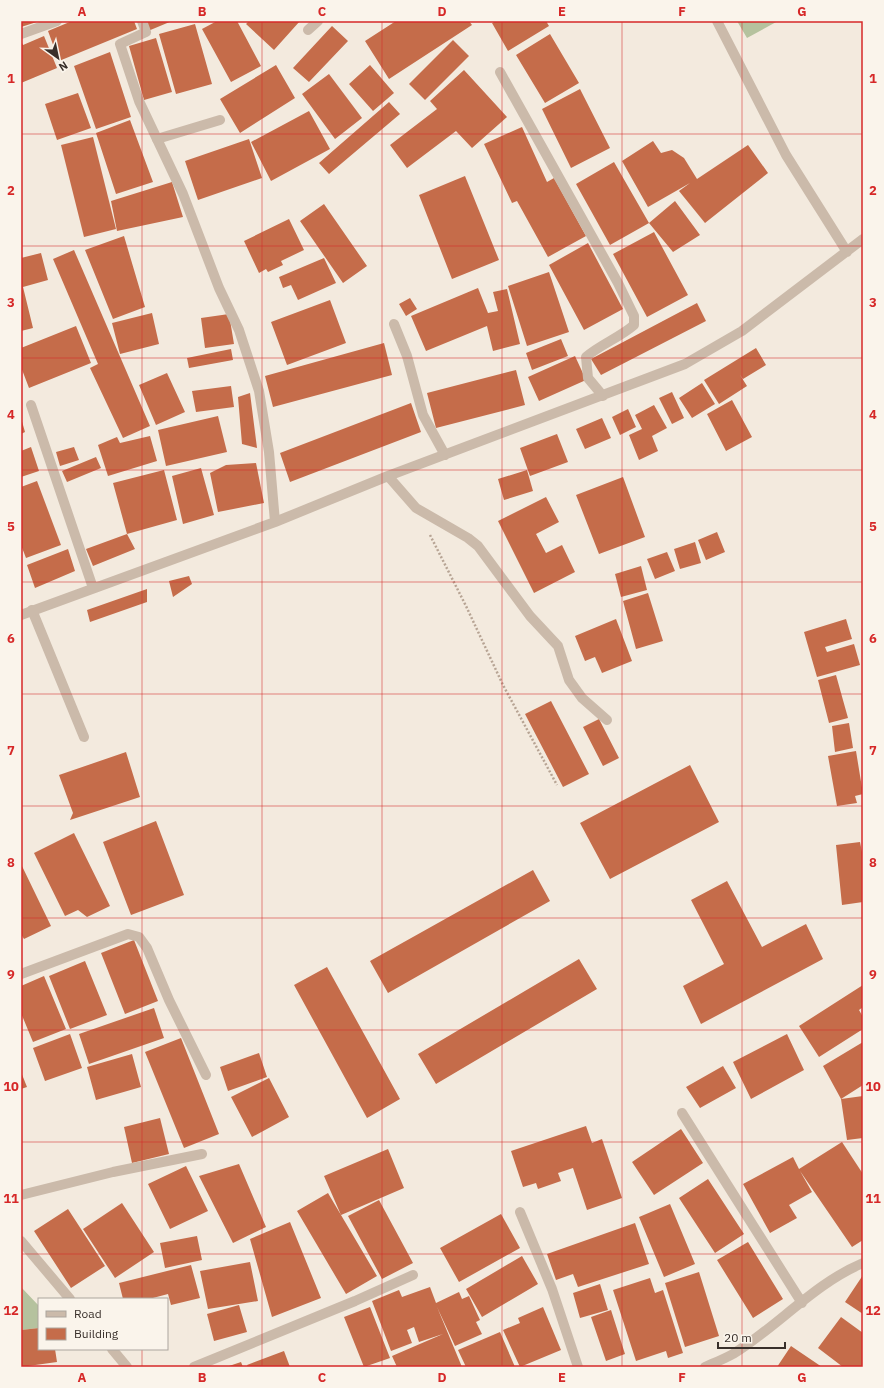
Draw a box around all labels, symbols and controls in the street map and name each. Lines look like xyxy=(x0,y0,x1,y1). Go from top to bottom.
text: A xyxy=(78,3,87,20)
text: B xyxy=(198,3,207,20)
text: C xyxy=(318,3,327,20)
text: D xyxy=(437,3,447,20)
text: E xyxy=(558,3,566,20)
text: F xyxy=(678,3,686,20)
text: G xyxy=(797,3,807,20)
north arrow xyxy=(38,38,78,78)
text: N xyxy=(56,58,71,74)
text: 1 xyxy=(7,70,15,87)
text: 1 xyxy=(869,70,877,87)
text: 2 xyxy=(7,182,15,199)
text: 2 xyxy=(869,182,877,199)
text: 3 xyxy=(7,294,15,311)
text: 3 xyxy=(869,294,877,311)
text: 4 xyxy=(7,406,15,423)
text: 4 xyxy=(869,406,877,423)
text: 5 xyxy=(7,518,15,535)
text: 5 xyxy=(869,518,877,535)
text: 6 xyxy=(7,630,15,647)
text: 6 xyxy=(869,630,877,647)
text: 7 xyxy=(7,742,15,759)
text: 7 xyxy=(869,742,877,759)
text: 8 xyxy=(7,854,15,871)
text: 8 xyxy=(869,854,877,871)
text: 9 xyxy=(7,966,15,983)
text: 9 xyxy=(869,966,877,983)
text: 10 xyxy=(3,1078,19,1095)
text: 10 xyxy=(865,1078,881,1095)
text: 11 xyxy=(3,1190,19,1207)
text: 11 xyxy=(865,1190,881,1207)
legend xyxy=(38,1298,168,1350)
text: 12 xyxy=(3,1302,19,1319)
text: 12 xyxy=(865,1302,881,1319)
text: Road xyxy=(74,1306,102,1321)
scale bar xyxy=(718,1324,785,1350)
text: Building xyxy=(74,1326,119,1341)
text: 20 m xyxy=(724,1330,752,1345)
text: A xyxy=(78,1369,87,1386)
text: B xyxy=(198,1369,207,1386)
text: C xyxy=(318,1369,327,1386)
text: D xyxy=(437,1369,447,1386)
text: E xyxy=(558,1369,566,1386)
text: F xyxy=(678,1369,686,1386)
text: G xyxy=(797,1369,807,1386)

